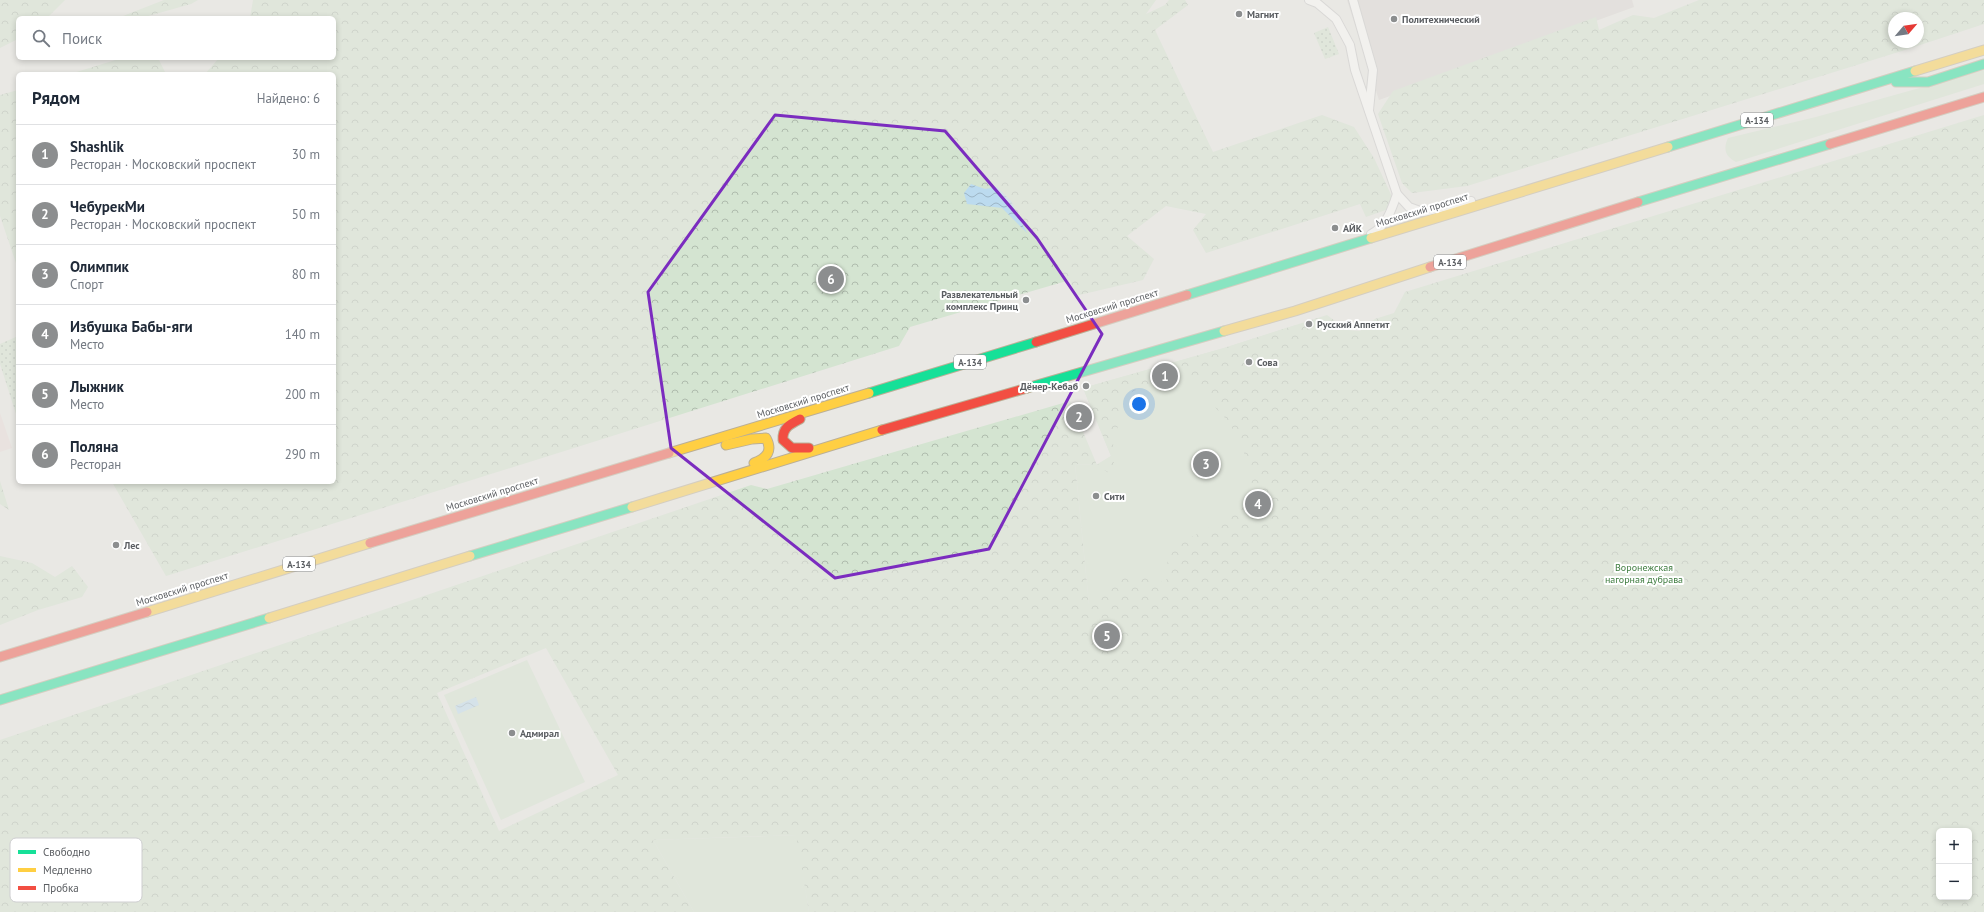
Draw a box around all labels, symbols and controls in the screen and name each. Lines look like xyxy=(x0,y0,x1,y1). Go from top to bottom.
place label: Магнит xyxy=(1247,8,1280,21)
marker: Магнит xyxy=(1234,9,1244,19)
north arrow xyxy=(1888,12,1924,48)
place label: Политехнический xyxy=(1402,13,1480,26)
marker: Политехнический xyxy=(1389,14,1399,24)
search box xyxy=(16,16,336,60)
icon: search xyxy=(30,27,52,49)
text: Поиск xyxy=(62,29,102,48)
text: Рядом xyxy=(32,87,80,109)
text: Найдено: 6 xyxy=(257,90,320,107)
road number: А-134 xyxy=(1741,113,1773,127)
text: Shashlik xyxy=(70,137,124,156)
text: 1 xyxy=(41,146,49,163)
text: 30 m xyxy=(292,146,320,163)
text: Ресторан · Московский проспект xyxy=(70,156,256,173)
street label: Московский проспект xyxy=(1374,190,1470,230)
text: ЧебурекМи xyxy=(70,197,145,216)
text: 2 xyxy=(41,206,49,223)
text: 50 m xyxy=(292,206,320,223)
text: Ресторан · Московский проспект xyxy=(70,216,256,233)
place label: АЙК xyxy=(1343,222,1363,235)
marker: АЙК xyxy=(1330,223,1340,233)
road number: А-134 xyxy=(1434,255,1466,269)
text: Олимпик xyxy=(70,257,129,276)
pin: 6 xyxy=(818,264,844,294)
text: 3 xyxy=(41,266,49,283)
text: 80 m xyxy=(292,266,320,283)
text: Спорт xyxy=(70,276,103,293)
street label: Московский проспект xyxy=(1064,286,1160,326)
place label: Развлекательный комплекс Принц xyxy=(941,288,1018,313)
marker: Развлекательный комплекс Принц xyxy=(1021,295,1031,305)
text: Избушка Бабы-яги xyxy=(70,317,193,336)
place label: Русский Аппетит xyxy=(1317,318,1390,331)
marker: Русский Аппетит xyxy=(1304,319,1314,329)
text: 4 xyxy=(41,326,49,343)
text: 140 m xyxy=(285,326,320,343)
text: Место xyxy=(70,336,104,353)
road number: А-134 xyxy=(954,355,986,369)
place label: Сова xyxy=(1257,356,1278,369)
marker: Сова xyxy=(1244,357,1254,367)
pin: 1 xyxy=(1152,361,1178,391)
text: Лыжник xyxy=(70,377,124,396)
place label: Дёнер-Кебаб xyxy=(1020,380,1079,393)
street label: Московский проспект xyxy=(755,381,851,421)
marker: Дёнер-Кебаб xyxy=(1081,381,1091,391)
text: 5 xyxy=(41,386,49,403)
text: 200 m xyxy=(285,386,320,403)
your location xyxy=(1129,394,1149,414)
text: Место xyxy=(70,396,104,413)
pin: 2 xyxy=(1066,402,1092,432)
text: Поляна xyxy=(70,437,118,456)
text: 6 xyxy=(41,446,49,463)
text: 290 m xyxy=(285,446,320,463)
pin: 3 xyxy=(1193,449,1219,479)
text: Ресторан xyxy=(70,456,121,473)
street label: Московский проспект xyxy=(444,474,540,514)
pin: 4 xyxy=(1245,489,1271,519)
place label: Сити xyxy=(1104,490,1125,503)
marker: Сити xyxy=(1091,491,1101,501)
place label: Лес xyxy=(123,539,140,552)
marker: Лес xyxy=(111,540,121,550)
road number: А-134 xyxy=(283,557,315,571)
park label: Воронежская нагорная дубрава xyxy=(1605,561,1683,586)
street label: Московский проспект xyxy=(134,569,230,609)
pin: 5 xyxy=(1094,621,1120,651)
place label: Адмирал xyxy=(520,727,559,740)
marker: Адмирал xyxy=(507,728,517,738)
map controls xyxy=(1936,828,1972,900)
button: + xyxy=(1936,828,1972,864)
legend xyxy=(10,838,142,902)
text: Свободно xyxy=(43,845,90,859)
text: Медленно xyxy=(43,863,92,877)
button: − xyxy=(1936,864,1972,900)
text: Пробка xyxy=(43,881,79,895)

